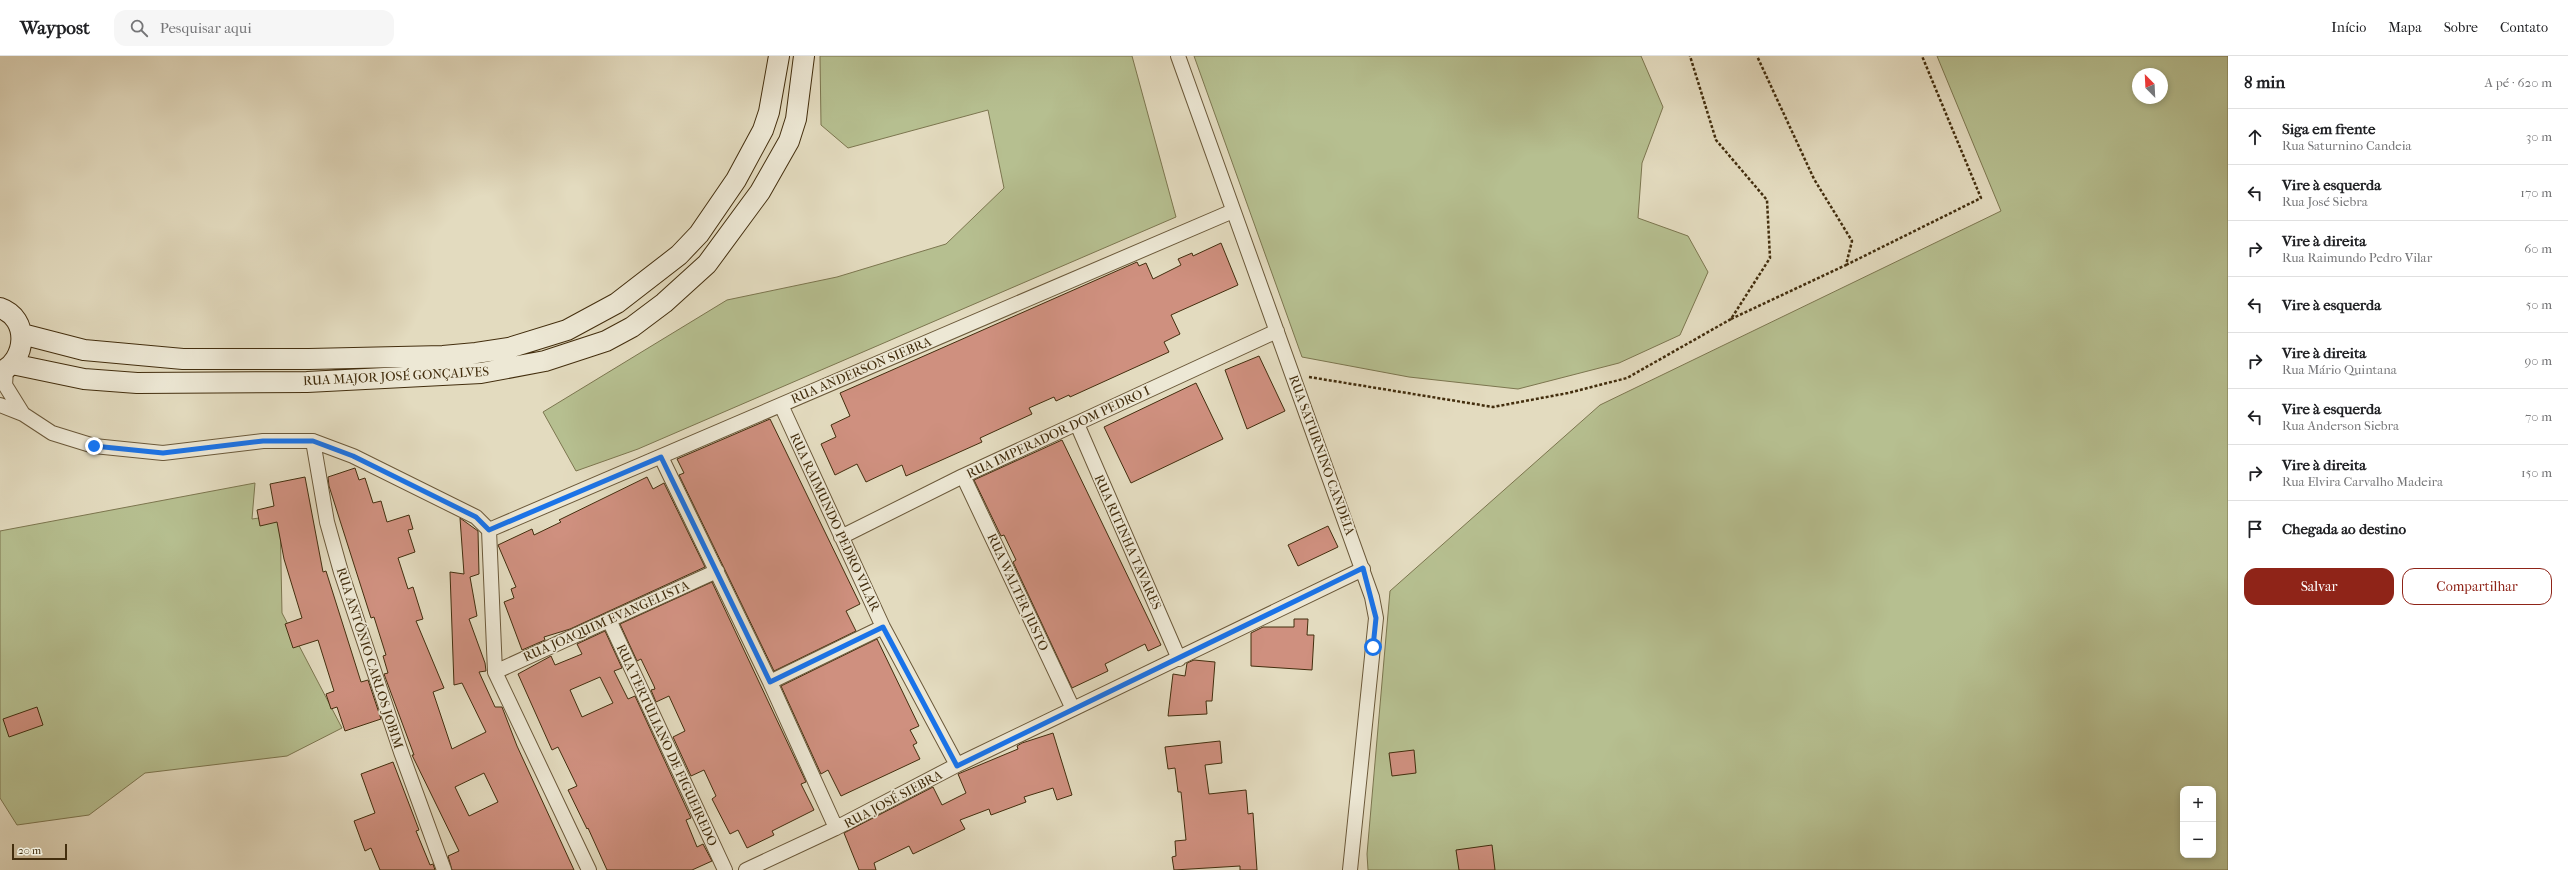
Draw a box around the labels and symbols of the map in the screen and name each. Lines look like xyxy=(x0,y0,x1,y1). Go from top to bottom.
north arrow xyxy=(2132,68,2168,104)
street label: RUA ANDERSON SIEBRA xyxy=(788,333,934,406)
street label: RUA MAJOR JOSÉ GONÇALVES xyxy=(303,364,490,388)
street label: RUA SATURNINO CANDEIA xyxy=(1286,373,1358,538)
street label: RUA IMPERADOR DOM PEDRO I xyxy=(964,383,1152,481)
street label: RUA RAIMUNDO PEDRO VILAR xyxy=(787,430,883,614)
route end xyxy=(85,437,103,455)
street label: RUA RITINHA TAVARES xyxy=(1091,472,1165,612)
street label: RUA WALTER JUSTO xyxy=(984,531,1052,653)
street label: RUA ANTÔNIO CARLOS JOBIM xyxy=(334,565,406,751)
street label: RUA JOAQUIM EVANGELISTA xyxy=(521,577,692,665)
route start xyxy=(1364,638,1382,656)
street label: RUA TERTULIANO DE FIGUEIREDO xyxy=(613,642,721,848)
street label: RUA JOSÉ SIEBRA xyxy=(841,767,945,831)
scale bar xyxy=(12,842,67,861)

